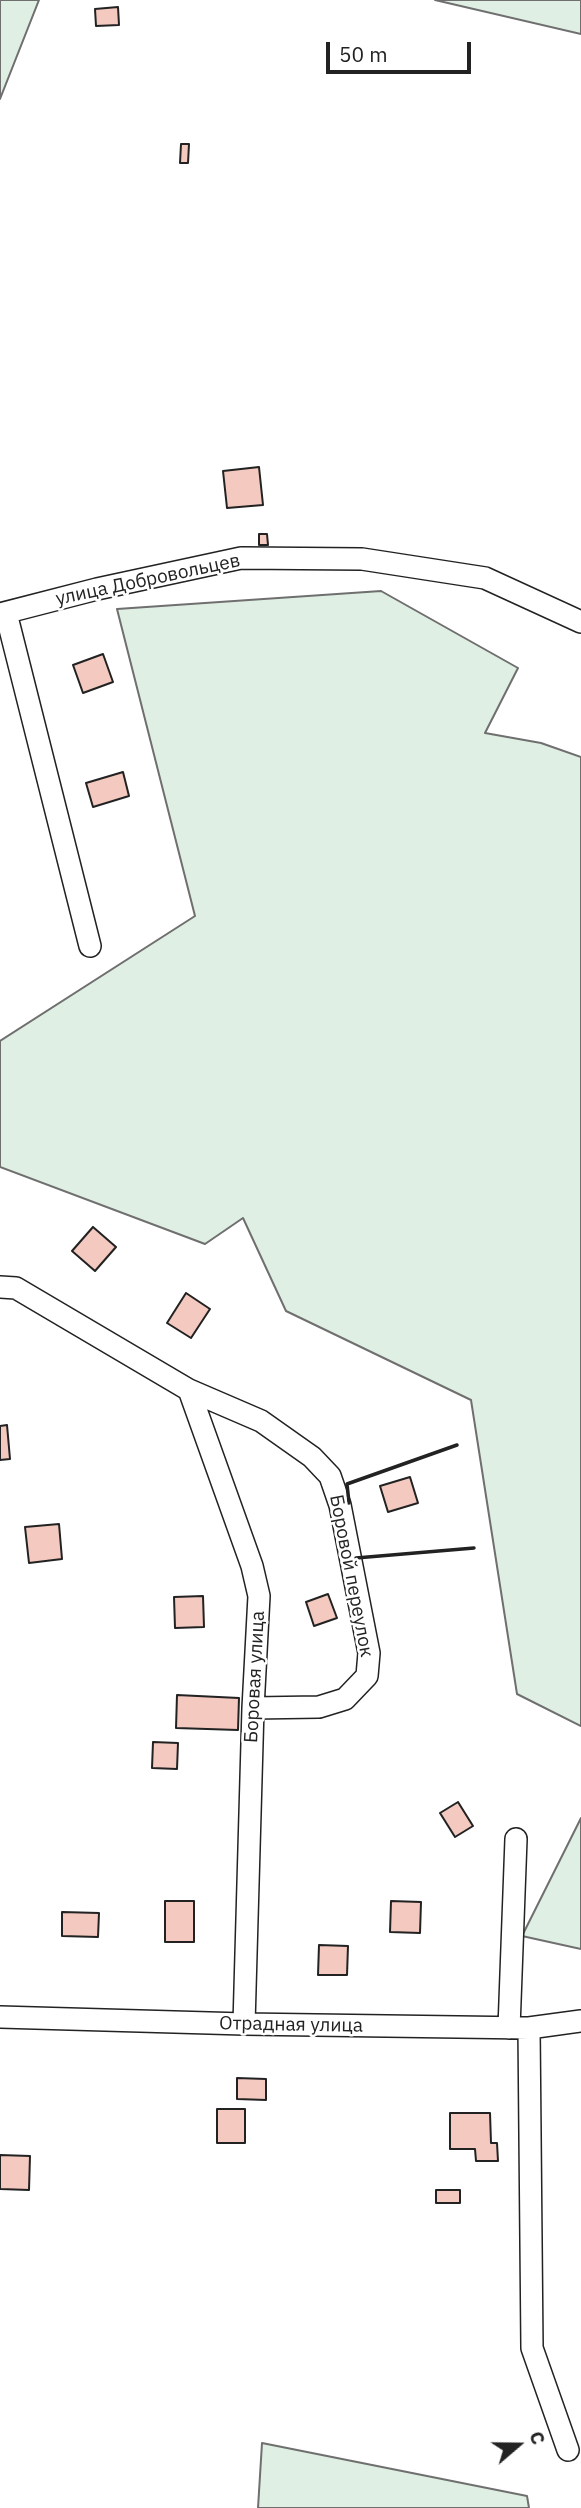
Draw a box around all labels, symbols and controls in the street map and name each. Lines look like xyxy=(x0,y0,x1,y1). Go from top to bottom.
scale bar xyxy=(329,28,474,72)
text: 50 m xyxy=(339,40,388,68)
street label: улица Добровольцев xyxy=(54,549,242,611)
street label: Боровой переулок xyxy=(324,1493,378,1659)
street label: Боровая улица xyxy=(240,1610,270,1744)
street label: Отрадная улица xyxy=(219,2012,363,2038)
north arrow xyxy=(483,2410,553,2480)
text: С xyxy=(524,2428,551,2448)

